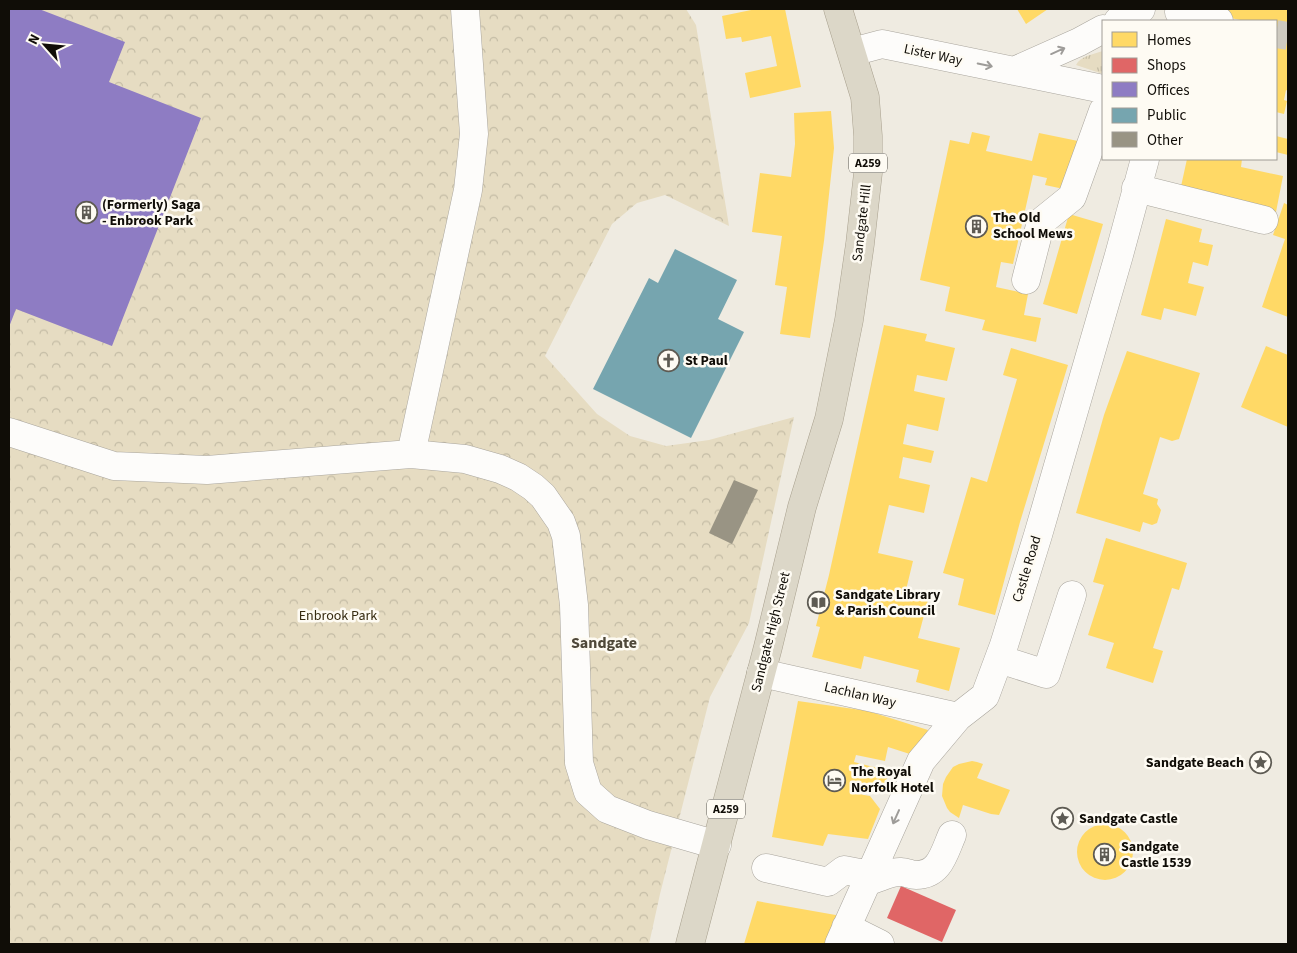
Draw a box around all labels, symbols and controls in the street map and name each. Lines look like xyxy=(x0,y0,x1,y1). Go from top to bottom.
north arrow xyxy=(20,20,70,70)
legend xyxy=(1102,20,1277,160)
text: Homes xyxy=(1147,30,1191,51)
text: N xyxy=(23,31,45,48)
street label: Lister Way xyxy=(902,39,965,71)
one-way arrow xyxy=(1050,46,1065,56)
text: Shops xyxy=(1147,55,1186,76)
one-way arrow xyxy=(977,61,993,71)
text: Offices xyxy=(1147,80,1190,101)
text: Public xyxy=(1147,105,1186,126)
text: Other xyxy=(1147,130,1184,151)
road number: A259 xyxy=(849,154,887,172)
street label: Sandgate Hill xyxy=(847,183,877,263)
place label: (Formerly) Saga - Enbrook Park xyxy=(102,195,201,231)
building icon: (Formerly) Saga - Enbrook Park xyxy=(74,201,98,225)
place label: The Old School Mews xyxy=(993,208,1073,244)
building icon: The Old School Mews xyxy=(965,214,989,238)
church icon: St Paul xyxy=(657,349,681,373)
place label: St Paul xyxy=(685,351,728,371)
street label: Castle Road xyxy=(1007,533,1047,605)
street label: Sandgate High Street xyxy=(746,570,796,694)
place label: Sandgate Library & Parish Council xyxy=(835,585,941,621)
library icon: Sandgate Library & Parish Council xyxy=(807,591,831,615)
park label: Enbrook Park xyxy=(299,606,377,626)
district label: Sandgate xyxy=(571,632,637,654)
street label: Lachlan Way xyxy=(822,677,898,713)
place icon: Sandgate Beach xyxy=(1248,751,1272,775)
place label: Sandgate Beach xyxy=(1146,753,1244,773)
place label: The Royal Norfolk Hotel xyxy=(851,762,934,798)
hotel icon: The Royal Norfolk Hotel xyxy=(823,768,847,792)
road number: A259 xyxy=(707,800,745,819)
place icon: Sandgate Castle xyxy=(1051,807,1075,831)
one-way arrow xyxy=(890,809,900,824)
place label: Sandgate Castle xyxy=(1079,809,1178,829)
place label: Sandgate Castle 1539 xyxy=(1121,837,1191,873)
building icon: Sandgate Castle 1539 xyxy=(1093,843,1117,867)

